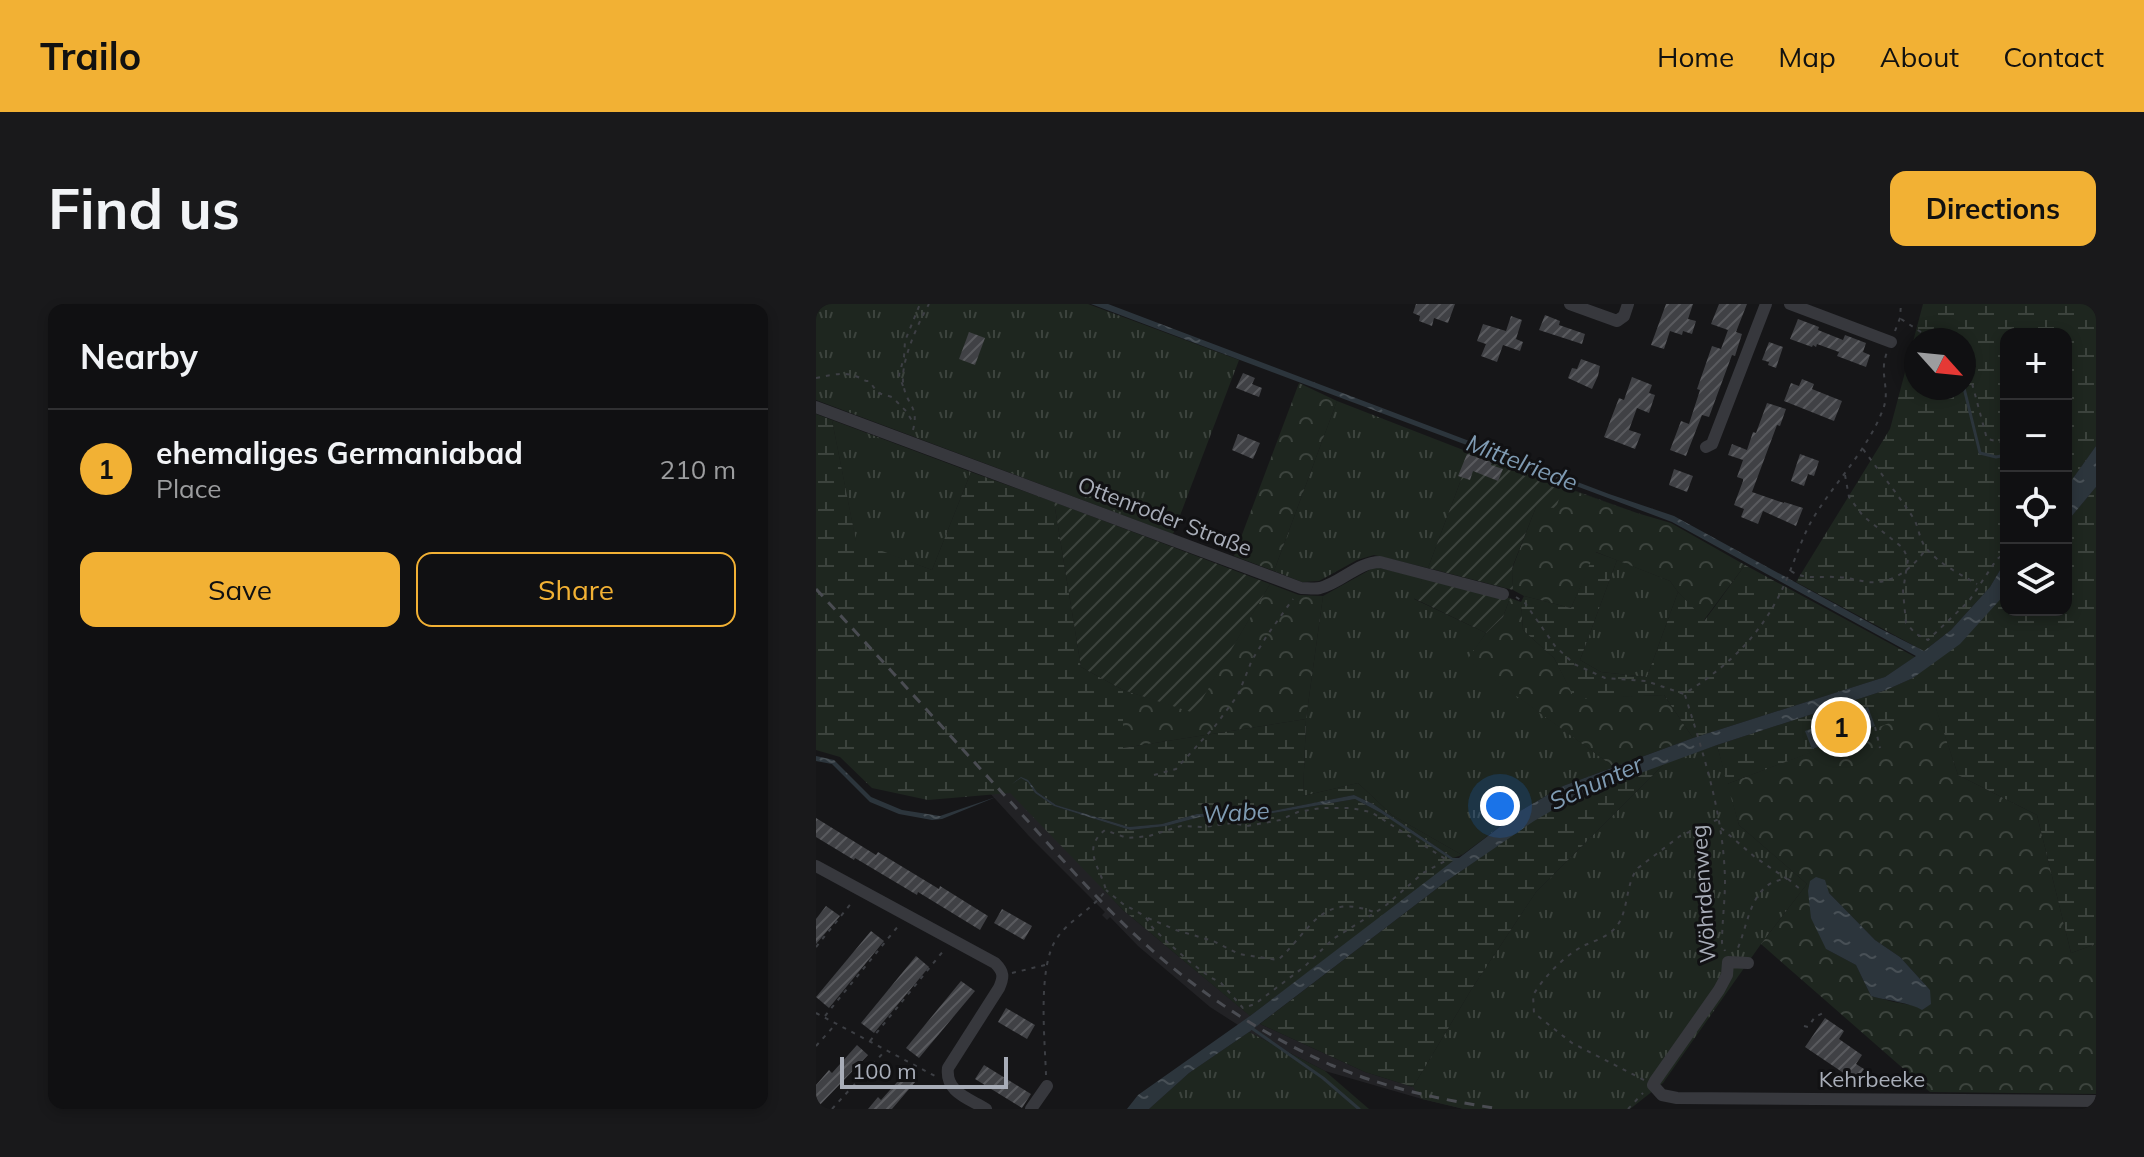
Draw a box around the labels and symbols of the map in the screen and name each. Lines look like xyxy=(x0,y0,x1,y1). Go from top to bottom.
north arrow xyxy=(1904,328,1976,400)
water label: Mittelriede xyxy=(1463,427,1582,497)
street label: Ottenroder Straße xyxy=(1074,470,1256,562)
pin: 1 xyxy=(1815,697,1867,757)
water label: Schunter xyxy=(1544,748,1648,816)
your location xyxy=(1480,786,1520,826)
water label: Wabe xyxy=(1201,795,1270,829)
street label: Wöhrdenweg xyxy=(1684,824,1722,964)
scale bar xyxy=(840,1053,1008,1089)
street label: Kehrbeeke xyxy=(1819,1065,1925,1093)

